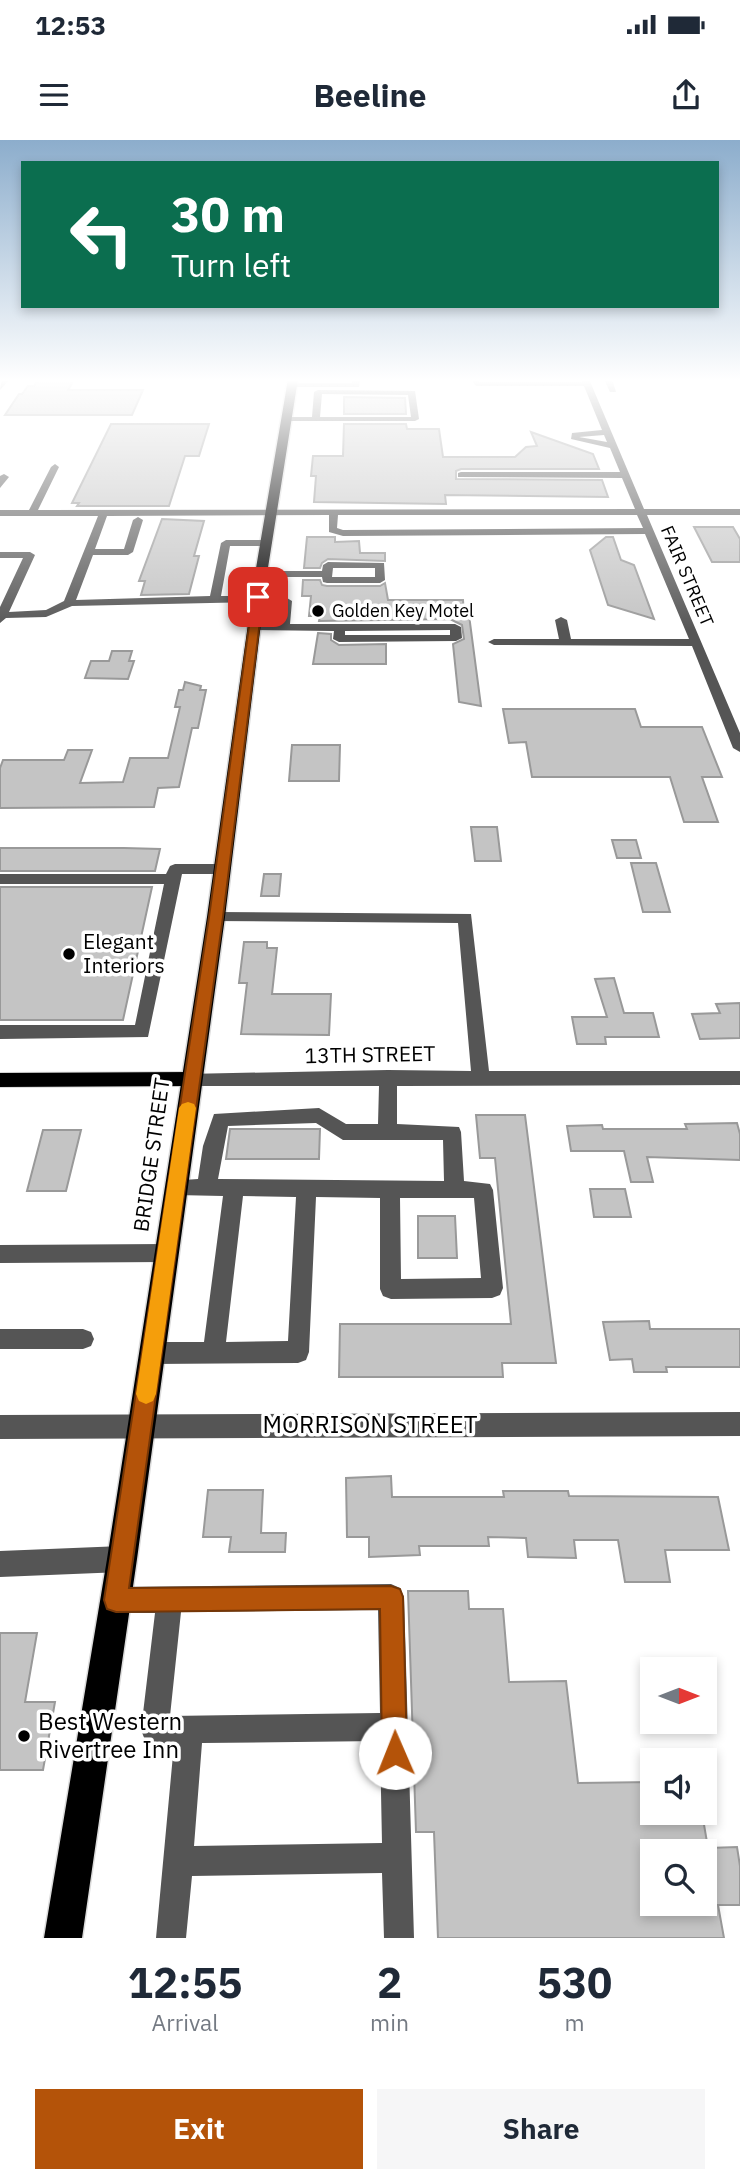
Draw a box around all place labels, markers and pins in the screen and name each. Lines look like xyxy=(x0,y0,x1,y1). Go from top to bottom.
pin xyxy=(228,567,288,627)
place label: Golden Key Motel xyxy=(332,599,474,622)
marker: Golden Key Motel xyxy=(310,603,326,619)
place label: Elegant Interiors xyxy=(83,927,165,979)
marker: Elegant Interiors xyxy=(61,946,77,962)
place label: Best Western Rivertree Inn xyxy=(38,1705,182,1765)
marker: Best Western Rivertree Inn xyxy=(16,1728,32,1744)

